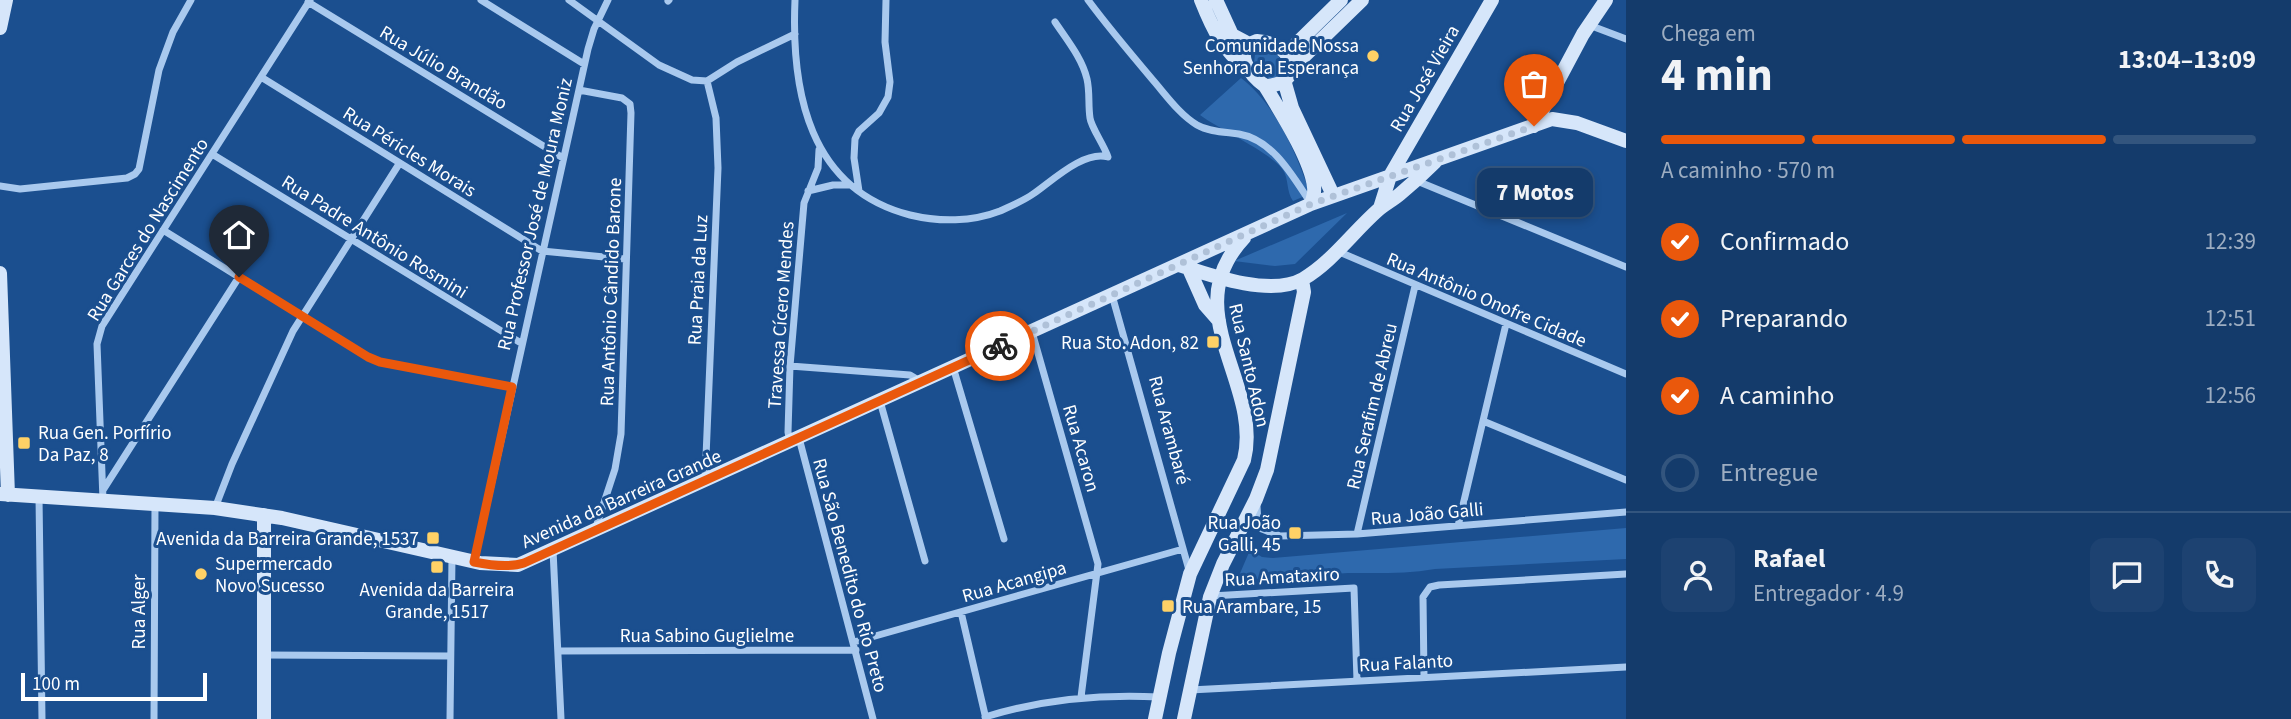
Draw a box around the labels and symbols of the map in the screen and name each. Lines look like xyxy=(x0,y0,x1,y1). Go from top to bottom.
street label: Rua Júlio Brandão xyxy=(374,19,512,117)
street label: Rua José Vieira xyxy=(1384,20,1467,137)
place label: Comunidade Nossa Senhora da Esperança xyxy=(1183,33,1359,82)
marker: Comunidade Nossa Senhora da Esperança xyxy=(1365,48,1381,64)
pin xyxy=(1504,54,1564,126)
street label: Rua Professor José de Moura Moniz xyxy=(491,75,580,353)
street label: Rua Péricles Morais xyxy=(337,100,481,204)
street label: Rua Garces do Nascimento xyxy=(81,133,216,327)
callout: 7 Motos xyxy=(1476,168,1592,217)
street label: Rua Padre Antônio Rosmini xyxy=(276,169,472,306)
street label: Rua Antônio Cândido Barone xyxy=(594,177,629,407)
pin xyxy=(209,205,269,277)
street label: Rua Praia da Luz xyxy=(682,214,715,346)
street label: Travessa Cícero Mendes xyxy=(761,220,802,410)
street label: Rua Antônio Onofre Cidade xyxy=(1382,246,1591,355)
street label: Rua Santo Adon xyxy=(1221,301,1276,430)
courier xyxy=(965,311,1035,381)
street label: Rua Serafim de Abreu xyxy=(1340,320,1405,492)
place label: Rua Sto. Adon, 82 xyxy=(1061,330,1199,357)
marker: Rua Sto. Adon, 82 xyxy=(1205,334,1221,350)
street label: Rua Arambaré xyxy=(1141,373,1196,488)
street label: Rua Acaron xyxy=(1055,401,1106,495)
place label: Rua Gen. Porfírio Da Paz, 8 xyxy=(38,420,172,469)
marker: Rua Gen. Porfírio Da Paz, 8 xyxy=(16,435,32,451)
street label: Avenida da Barreira Grande xyxy=(517,443,726,556)
street label: Rua São Benedito do Rio Preto xyxy=(805,455,894,695)
street label: Rua João Galli xyxy=(1370,496,1485,533)
place label: Rua João Galli, 45 xyxy=(1207,510,1281,559)
marker: Rua João Galli, 45 xyxy=(1287,525,1303,541)
place label: Avenida da Barreira Grande, 1537 xyxy=(156,526,419,553)
marker: Avenida da Barreira Grande, 1537 xyxy=(425,530,441,546)
place label: Supermercado Novo Sucesso xyxy=(215,551,333,600)
street label: Rua Acangipa xyxy=(959,555,1070,610)
marker: Avenida da Barreira Grande, 1517 xyxy=(429,559,445,575)
street label: Rua Amataxiro xyxy=(1224,561,1340,594)
marker: Supermercado Novo Sucesso xyxy=(193,566,209,582)
street label: Rua Alger xyxy=(126,574,153,650)
place label: Avenida da Barreira Grande, 1517 xyxy=(360,577,514,626)
place label: Rua Arambare, 15 xyxy=(1182,594,1321,621)
marker: Rua Arambare, 15 xyxy=(1160,598,1176,614)
street label: Rua Sabino Guglielme xyxy=(620,623,794,650)
street label: Rua Falanto xyxy=(1358,648,1454,679)
scale bar xyxy=(21,670,206,702)

